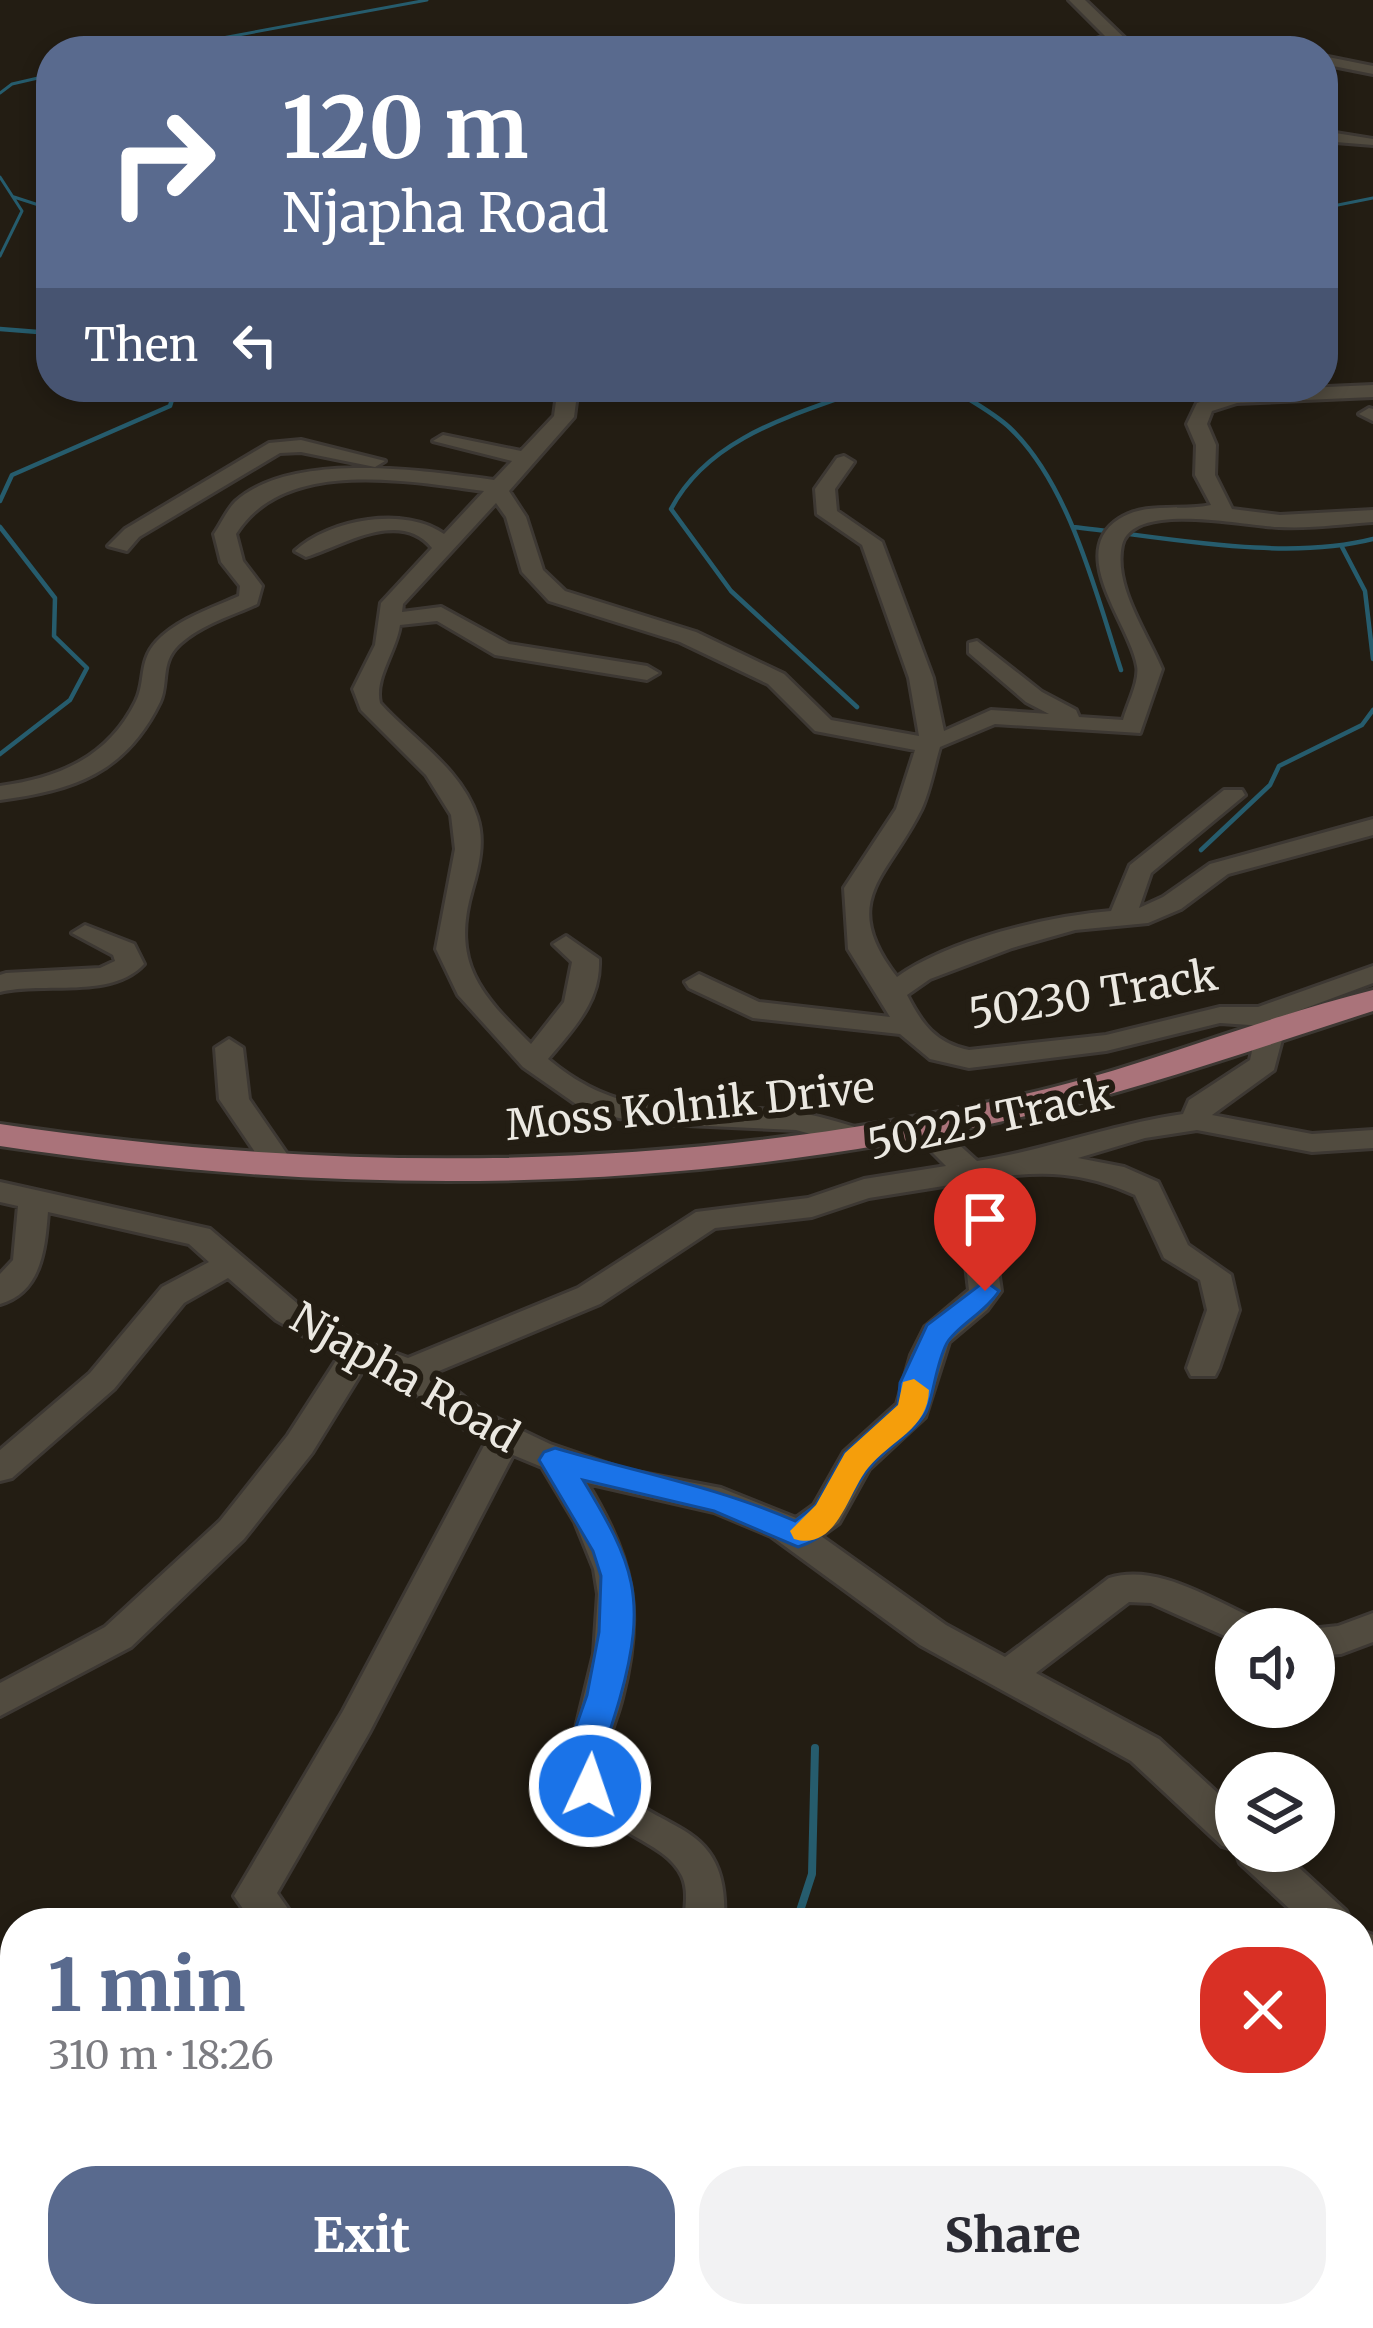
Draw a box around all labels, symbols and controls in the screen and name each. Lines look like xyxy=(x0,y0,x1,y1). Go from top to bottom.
text: 120 m xyxy=(282,75,529,181)
icon: right xyxy=(84,84,240,240)
text: Njapha Road xyxy=(282,179,609,247)
icon: left xyxy=(222,312,288,378)
text: Then xyxy=(84,317,198,373)
street label: 50230 Track xyxy=(965,949,1221,1039)
street label: Moss Kolnik Drive xyxy=(503,1061,877,1151)
street label: 50225 Track xyxy=(863,1068,1118,1170)
pin xyxy=(934,1168,1036,1291)
icon: arrive xyxy=(952,1186,1018,1252)
street label: Njapha Road xyxy=(282,1291,528,1463)
map controls xyxy=(1215,1608,1335,1872)
button: sound xyxy=(1215,1608,1335,1728)
position arrow xyxy=(527,1723,653,1849)
button: layers xyxy=(1215,1752,1335,1872)
text: 1 min xyxy=(48,1940,245,2031)
button: close xyxy=(1200,1947,1326,2073)
text: 310 m · 18:26 xyxy=(48,2031,274,2080)
button: Exit xyxy=(48,2166,675,2304)
button: Share xyxy=(699,2166,1326,2304)

